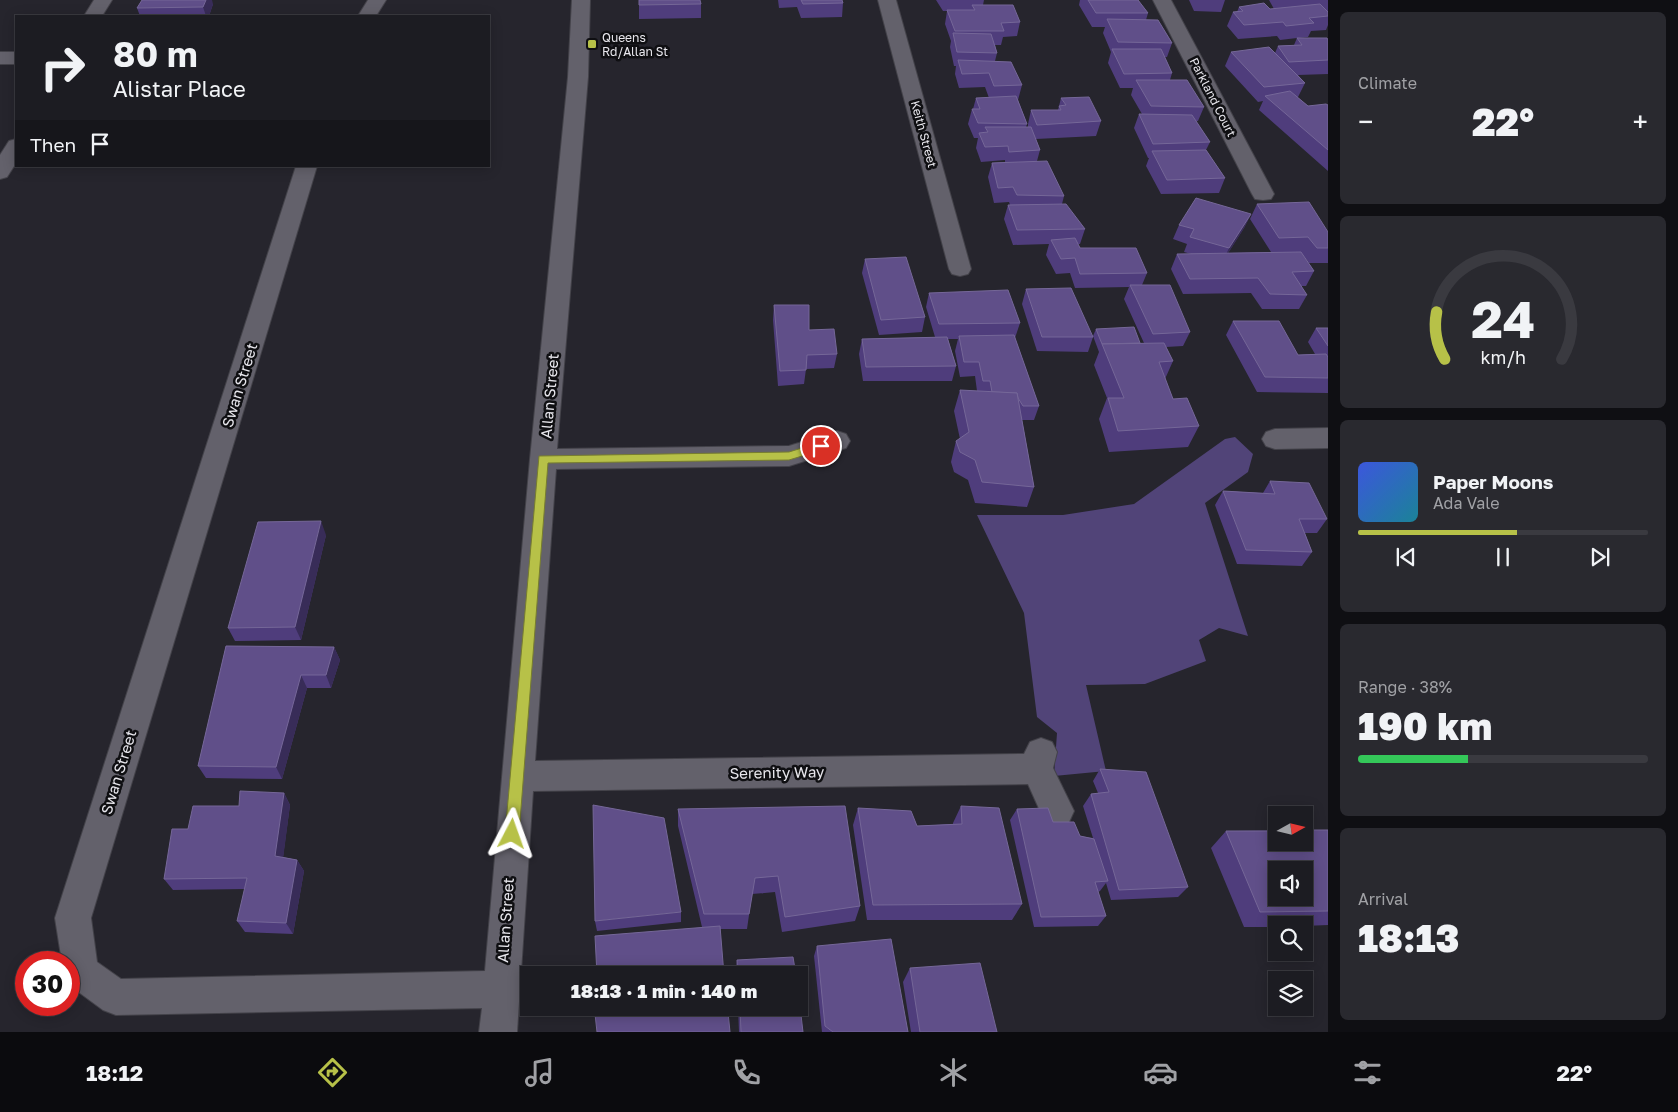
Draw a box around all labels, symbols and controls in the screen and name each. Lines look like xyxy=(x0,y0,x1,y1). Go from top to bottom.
place label: Queens Rd/Allan St xyxy=(602,30,668,59)
text: 80 m xyxy=(113,33,198,75)
icon: right xyxy=(30,35,95,100)
marker: Queens Rd/Allan St xyxy=(586,38,598,50)
street label: Parkland Court xyxy=(1187,55,1239,139)
text: Climate xyxy=(1358,73,1417,93)
text: Alistar Place xyxy=(113,75,246,102)
street label: Keith Street xyxy=(908,99,940,169)
text: 22° xyxy=(1472,99,1534,144)
text: − xyxy=(1358,105,1373,138)
text: + xyxy=(1633,105,1648,138)
icon: arrive xyxy=(86,130,114,158)
text: Then xyxy=(30,133,76,156)
text: 24 xyxy=(1471,287,1535,349)
street label: Swan Street xyxy=(218,341,260,429)
text: km/h xyxy=(1480,346,1526,368)
street label: Allan Street xyxy=(536,353,562,439)
pin xyxy=(800,425,842,467)
icon: arrive xyxy=(807,432,835,460)
text: Paper Moons xyxy=(1433,470,1553,493)
text: Ada Vale xyxy=(1433,493,1499,513)
icon: previous xyxy=(1392,543,1420,571)
icon: pause xyxy=(1489,543,1517,571)
icon: next xyxy=(1586,543,1614,571)
text: Range · 38% xyxy=(1358,677,1452,697)
text: 190 km xyxy=(1358,703,1492,748)
street label: Swan Street xyxy=(97,728,139,816)
street label: Serenity Way xyxy=(729,762,825,782)
north arrow xyxy=(1268,806,1312,851)
map controls xyxy=(1268,806,1313,1016)
position arrow xyxy=(485,807,537,859)
button: sound xyxy=(1268,861,1313,906)
street label: Allan Street xyxy=(493,877,517,963)
text: Arrival xyxy=(1358,889,1408,909)
text: 18:13 xyxy=(1358,915,1460,960)
button: search xyxy=(1268,916,1313,961)
speed limit sign: 30 xyxy=(15,951,80,1016)
button: layers xyxy=(1268,971,1313,1016)
text: 18:13 · 1 min · 140 m xyxy=(571,979,757,1002)
icon: directions xyxy=(315,1055,350,1090)
icon: music xyxy=(522,1055,557,1090)
icon: phone xyxy=(729,1055,764,1090)
icon: climate xyxy=(936,1055,971,1090)
icon: car xyxy=(1143,1055,1178,1090)
icon: filters xyxy=(1350,1055,1385,1090)
text: 18:12 xyxy=(86,1059,143,1086)
text: 22° xyxy=(1557,1059,1592,1086)

